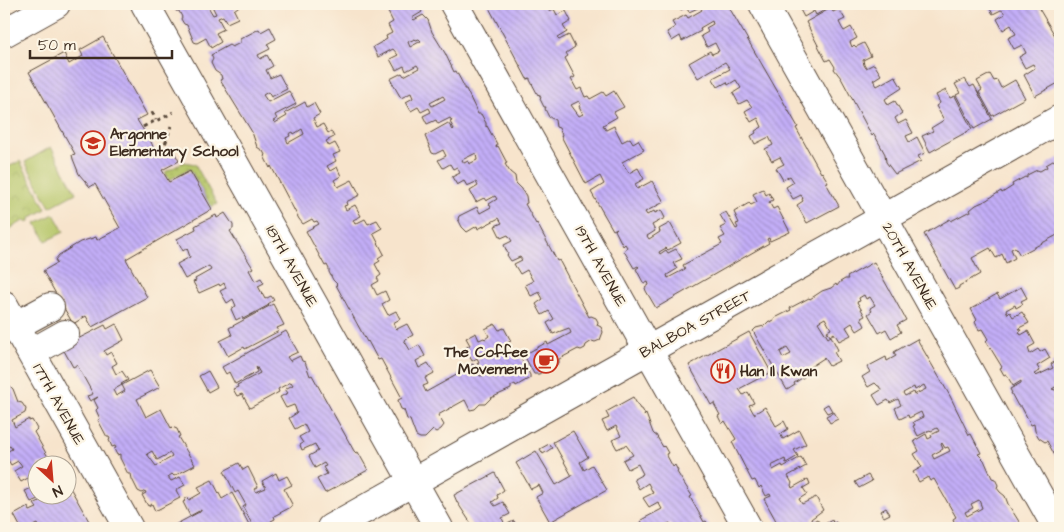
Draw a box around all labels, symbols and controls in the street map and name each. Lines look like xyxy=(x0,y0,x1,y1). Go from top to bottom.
scale bar xyxy=(30,28,172,60)
text: 50 m xyxy=(38,35,76,56)
place label: Argonne Elementary School xyxy=(110,124,239,163)
school or university icon: Argonne Elementary School xyxy=(80,130,106,156)
street label: 20TH AVENUE xyxy=(877,219,942,314)
street label: 18TH AVENUE xyxy=(260,221,323,311)
street label: 19TH AVENUE xyxy=(570,222,631,311)
street label: BALBOA STREET xyxy=(636,285,755,364)
place label: The Coffee Movement xyxy=(443,342,529,380)
cafe icon: The Coffee Movement xyxy=(533,348,559,374)
restaurant icon: Han Il Kwan xyxy=(710,358,736,384)
street label: 17TH AVENUE xyxy=(28,360,90,449)
place label: Han Il Kwan xyxy=(740,361,818,382)
north arrow xyxy=(28,454,78,504)
text: N xyxy=(49,480,66,502)

